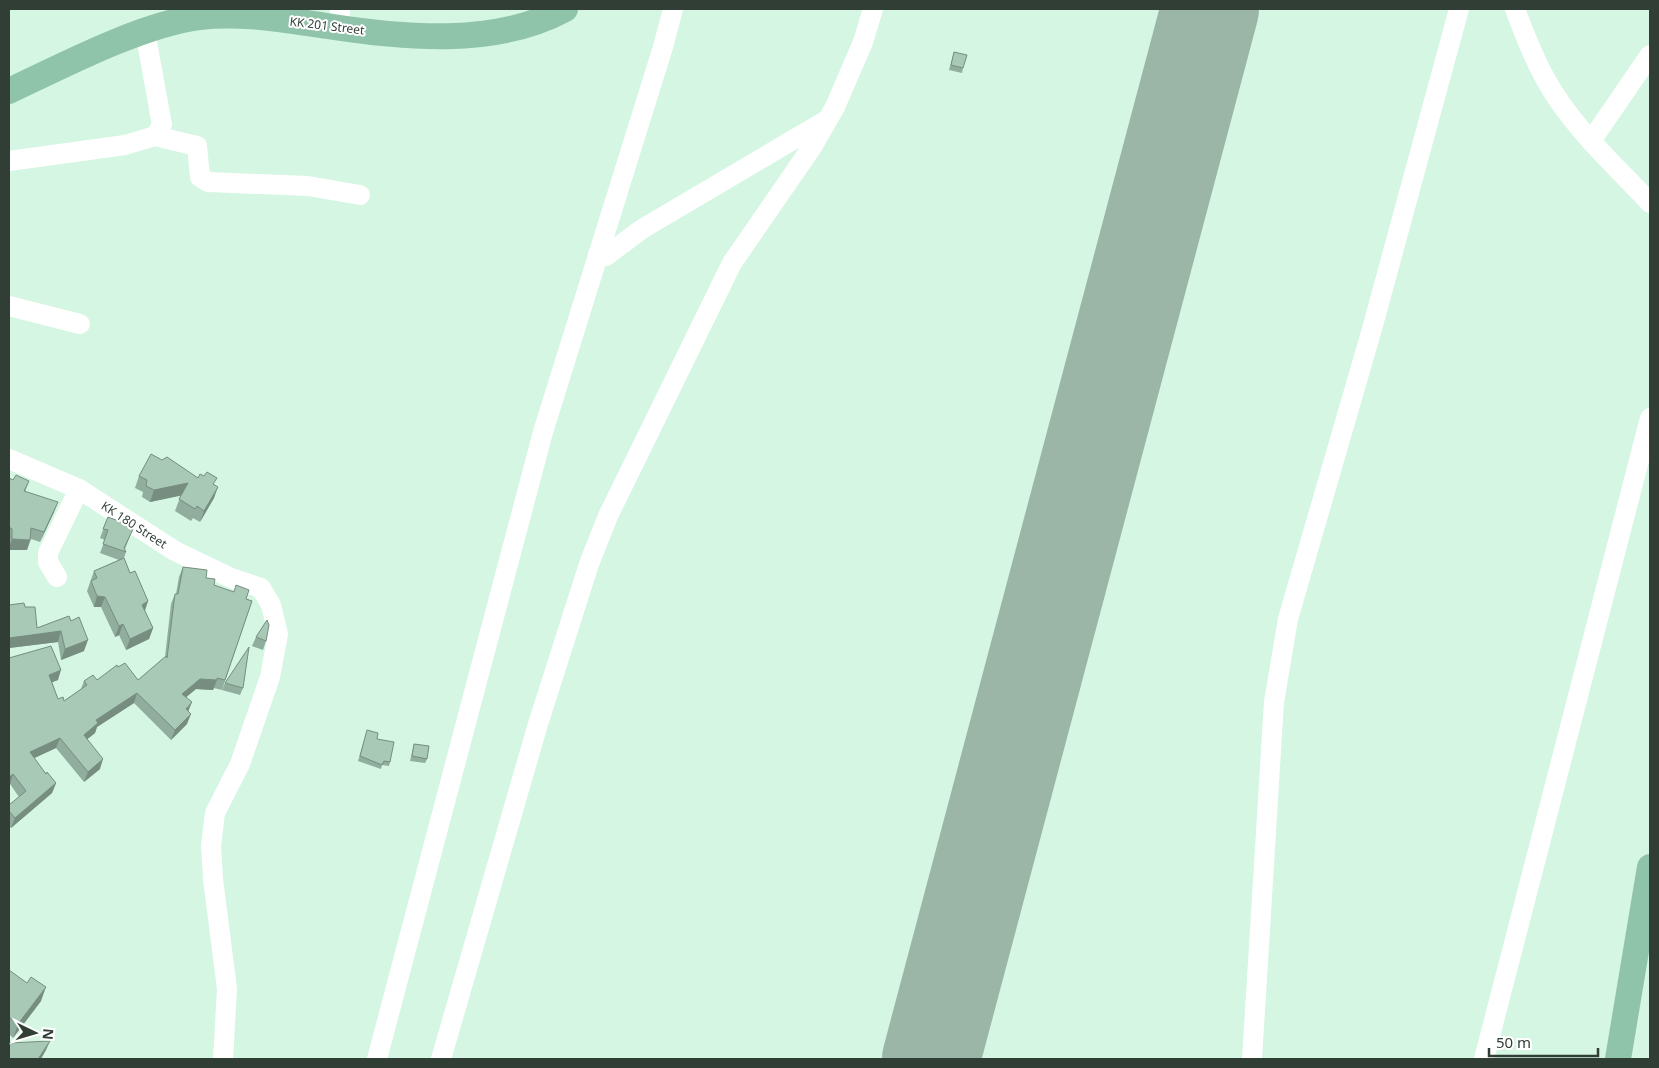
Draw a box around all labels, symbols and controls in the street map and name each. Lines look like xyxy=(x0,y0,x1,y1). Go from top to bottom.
street label: KK 201 Street xyxy=(289,12,366,39)
street label: KK 180 Street xyxy=(98,497,171,553)
north arrow xyxy=(10,1008,60,1058)
scale bar xyxy=(1489,1026,1598,1058)
text: N xyxy=(38,1028,58,1041)
text: 50 m xyxy=(1496,1032,1531,1052)

